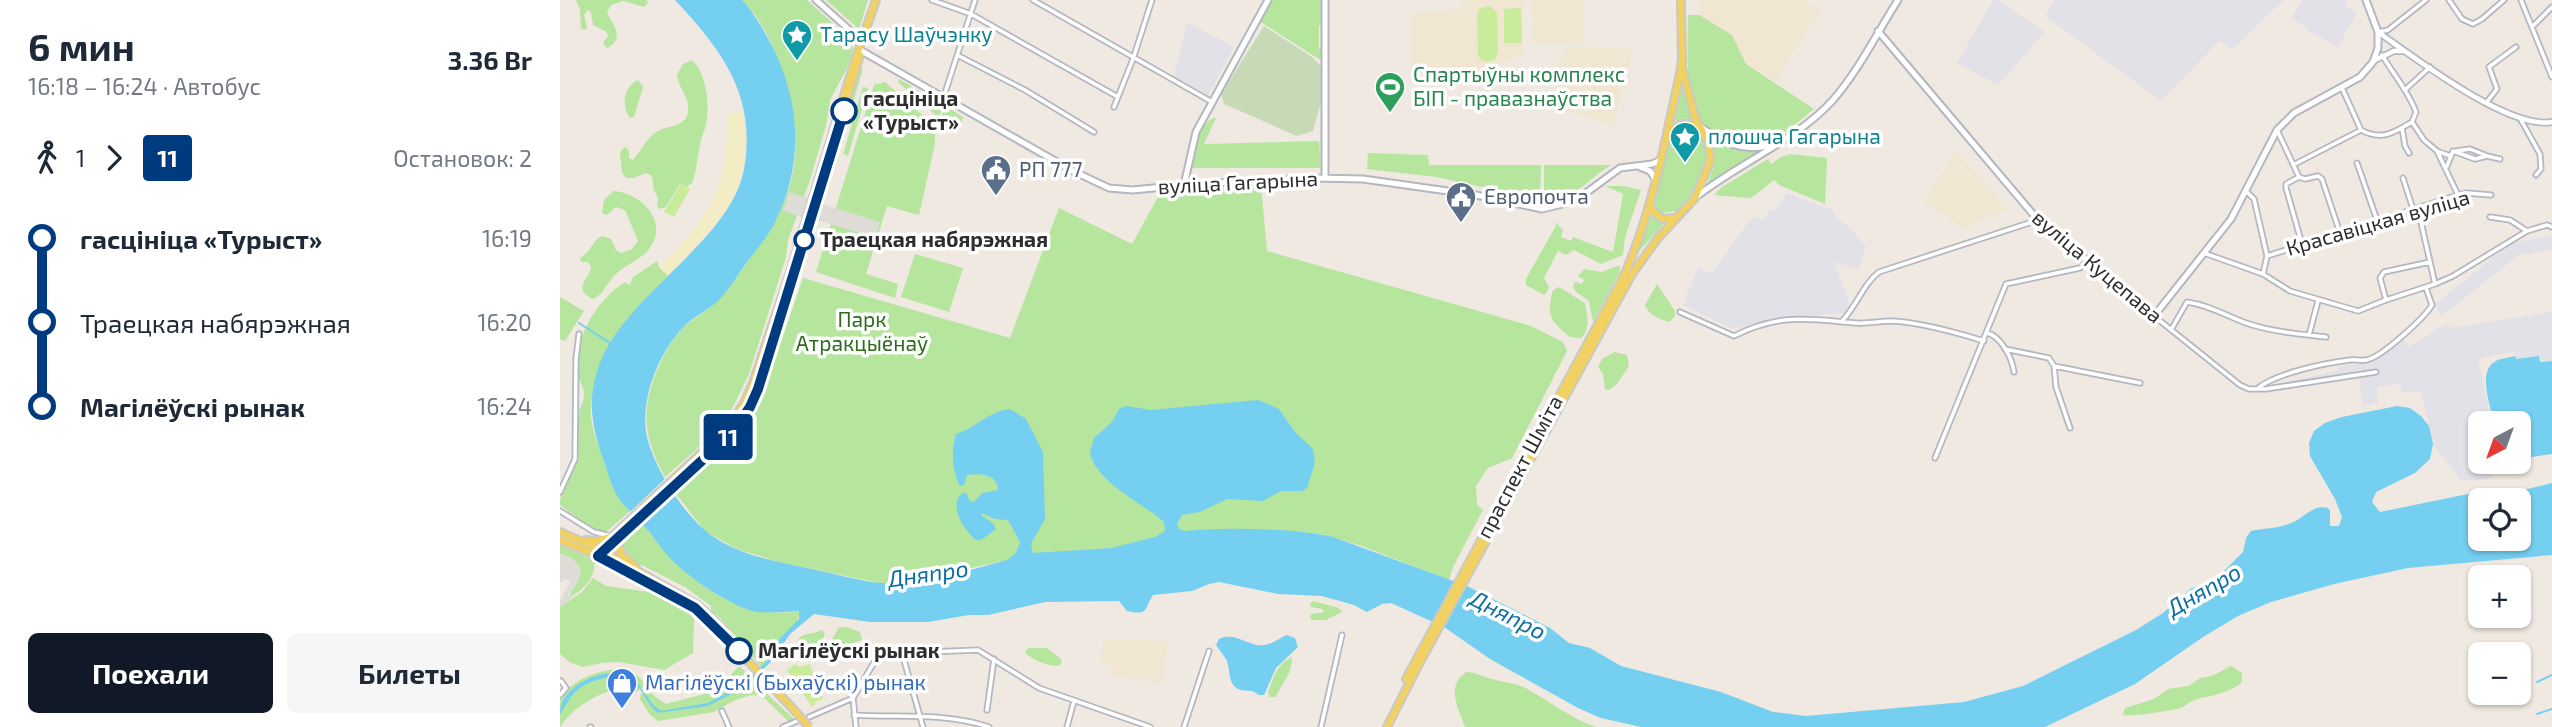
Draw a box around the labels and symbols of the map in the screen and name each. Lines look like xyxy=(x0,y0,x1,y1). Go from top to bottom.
place icon: Тарасу Шаўчэнку xyxy=(780,18,814,62)
place label: Тарасу Шаўчэнку xyxy=(820,21,993,47)
place label: Спартыўны комплекс БІП - правазнаўства xyxy=(1413,61,1625,111)
sports icon: Спартыўны комплекс БІП - правазнаўства xyxy=(1373,70,1407,114)
place label: гасцініца «Турыст» xyxy=(863,85,959,134)
marker: гасцініца «Турыст» xyxy=(831,98,857,124)
place icon: плошча Гагарына xyxy=(1668,120,1702,164)
place label: плошча Гагарына xyxy=(1708,123,1881,148)
public building icon: РП 777 xyxy=(979,153,1013,197)
place label: РП 777 xyxy=(1019,156,1083,181)
street label: вуліца Гагарына xyxy=(1157,165,1319,199)
public building icon: Европочта xyxy=(1444,180,1478,224)
place label: Европочта xyxy=(1484,183,1589,208)
street label: Красавіцкая вуліца xyxy=(2283,183,2473,261)
street label: вуліца Куцепава xyxy=(2027,204,2168,328)
place label: Траецкая набярэжная xyxy=(820,226,1048,251)
marker: Траецкая набярэжная xyxy=(794,230,814,250)
park label: Парк Атракцыёнаў xyxy=(796,306,928,356)
street label: праспект Шміта xyxy=(1470,391,1567,542)
north arrow xyxy=(2468,411,2530,474)
line badge: 11 xyxy=(696,414,760,460)
water label: Дняпро xyxy=(885,553,970,593)
water label: Дняпро xyxy=(2160,557,2246,622)
water label: Дняпро xyxy=(1465,583,1551,645)
place label: Магілёўскі рынак xyxy=(758,637,940,662)
marker: Магілёўскі рынак xyxy=(726,638,752,664)
shop icon: Магілёўскі (Быхаўскі) рынак xyxy=(605,666,639,710)
place label: Магілёўскі (Быхаўскі) рынак xyxy=(645,669,926,695)

